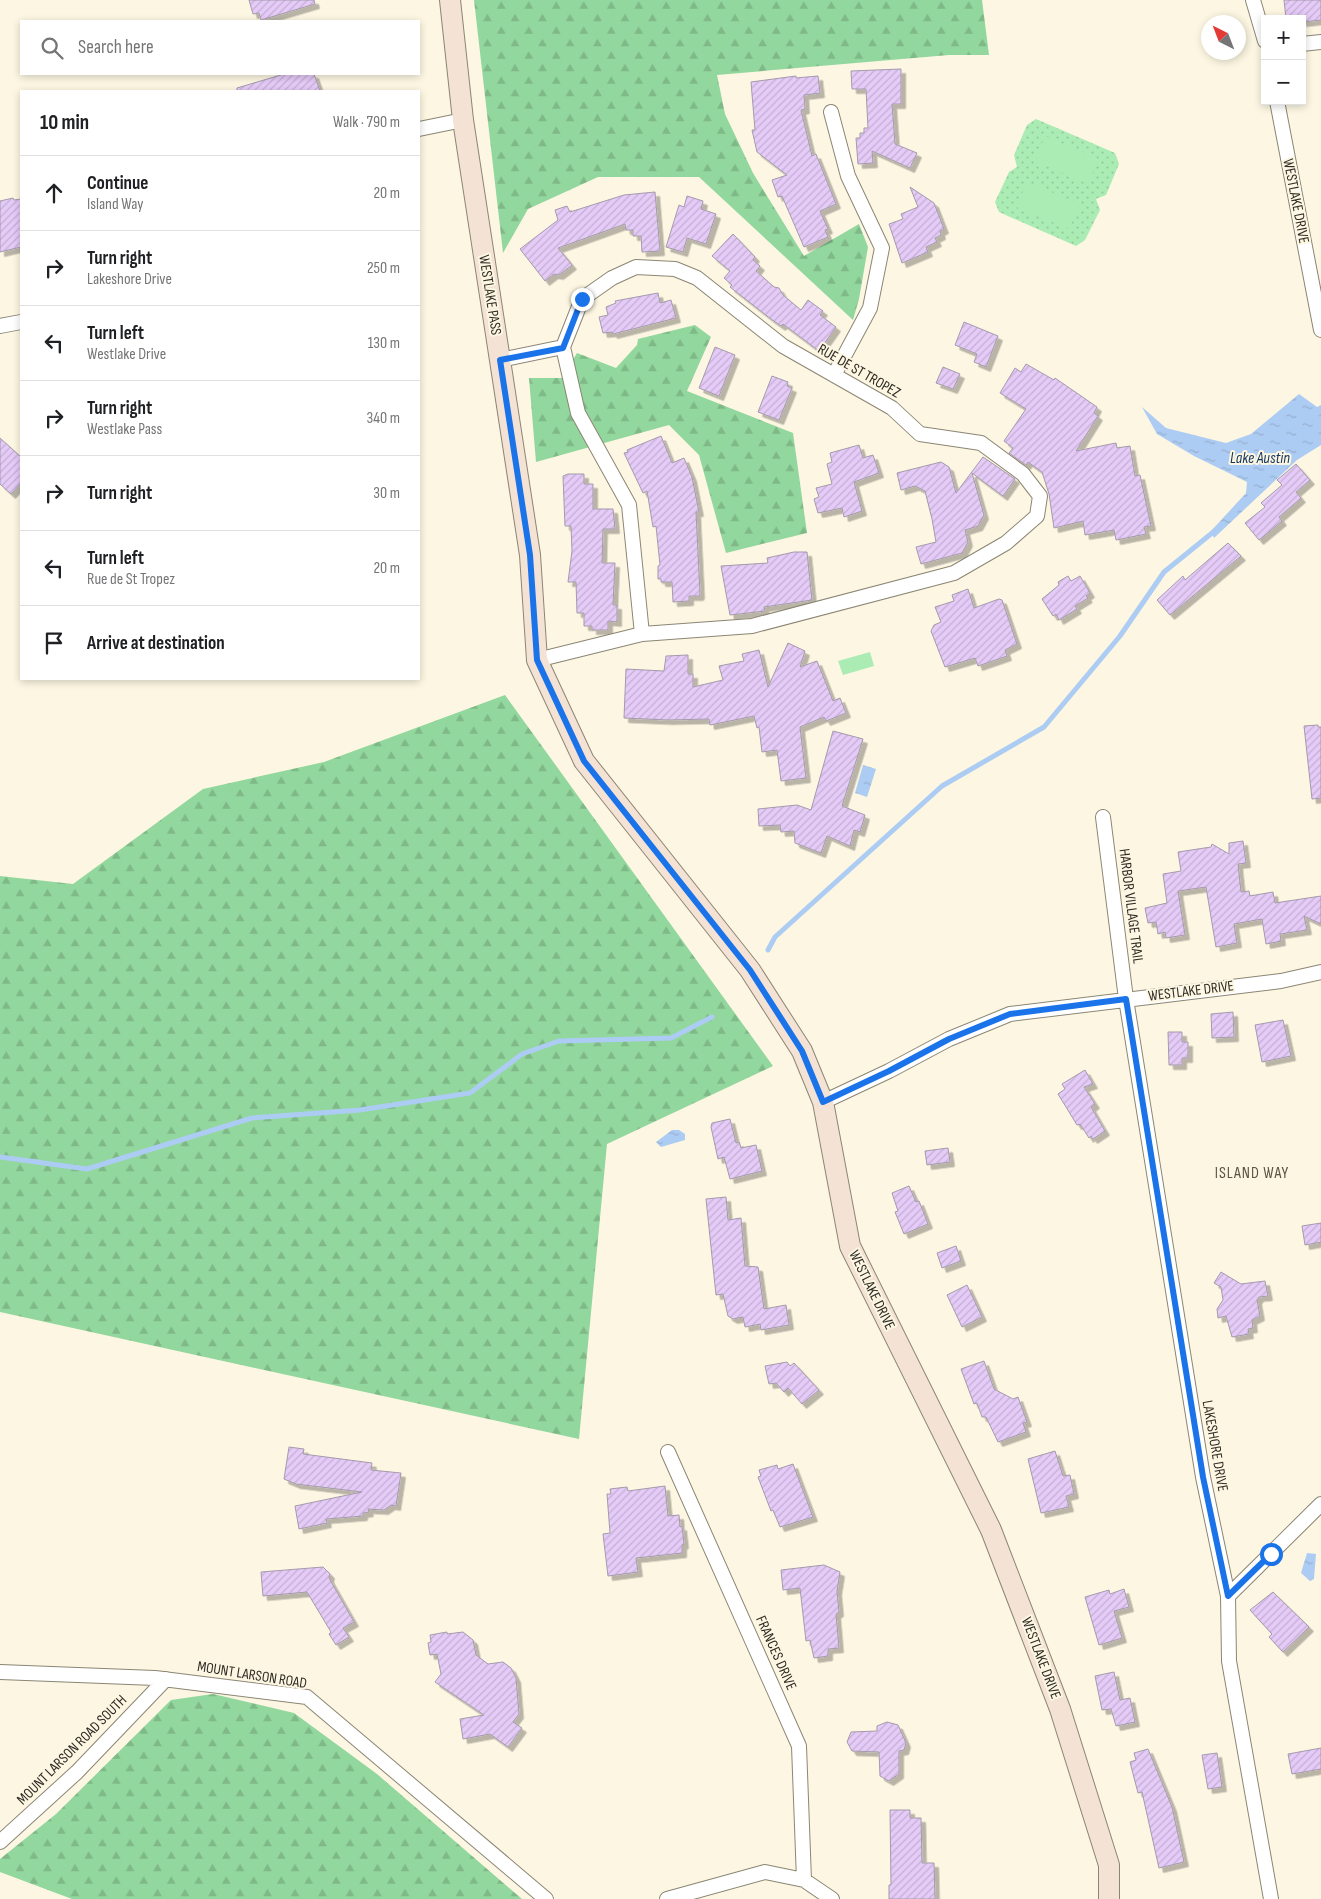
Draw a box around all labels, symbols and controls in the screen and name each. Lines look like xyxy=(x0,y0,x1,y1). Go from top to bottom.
north arrow xyxy=(1201,15,1246,60)
map controls xyxy=(1261,15,1306,105)
button: + xyxy=(1261,15,1306,60)
search box xyxy=(20,20,420,75)
icon: search xyxy=(38,34,66,62)
text: Search here xyxy=(78,36,154,59)
button: − xyxy=(1261,60,1306,105)
text: 10 min xyxy=(40,110,89,135)
text: Walk · 790 m xyxy=(333,113,400,132)
street label: WESTLAKE DRIVE xyxy=(1278,157,1314,245)
text: Continue xyxy=(87,172,148,195)
icon: ahead xyxy=(40,179,68,207)
text: 20 m xyxy=(373,184,400,203)
text: Island Way xyxy=(87,195,143,214)
text: Turn right xyxy=(87,247,152,270)
icon: right xyxy=(40,254,68,282)
street label: WESTLAKE PASS xyxy=(474,254,506,336)
text: 250 m xyxy=(367,259,400,278)
text: Lakeshore Drive xyxy=(87,270,172,289)
route end xyxy=(571,288,594,311)
text: Turn left xyxy=(87,322,144,345)
icon: left xyxy=(40,329,68,357)
text: 130 m xyxy=(368,334,400,353)
street label: RUE DE ST TROPEZ xyxy=(814,340,904,402)
text: Westlake Drive xyxy=(87,345,166,364)
text: Turn right xyxy=(87,397,152,420)
icon: right xyxy=(40,404,68,432)
text: 340 m xyxy=(367,409,400,428)
text: Westlake Pass xyxy=(87,420,162,439)
water label: Lake Austin xyxy=(1230,449,1290,468)
icon: right xyxy=(40,479,68,507)
text: Turn right xyxy=(87,482,152,505)
text: 30 m xyxy=(373,484,400,503)
text: Turn left xyxy=(87,547,144,570)
icon: left xyxy=(40,554,68,582)
text: 20 m xyxy=(373,559,400,578)
text: Rue de St Tropez xyxy=(87,570,175,589)
icon: arrive xyxy=(40,629,68,657)
text: Arrive at destination xyxy=(87,632,225,655)
street label: HARBOR VILLAGE TRAIL xyxy=(1115,847,1148,965)
street label: WESTLAKE DRIVE xyxy=(1147,976,1235,1006)
district label: ISLAND WAY xyxy=(1215,1164,1289,1183)
street label: WESTLAKE DRIVE xyxy=(845,1247,899,1333)
street label: LAKESHORE DRIVE xyxy=(1198,1399,1232,1493)
route start xyxy=(1260,1543,1283,1566)
street label: FRANCES DRIVE xyxy=(751,1613,801,1693)
street label: WESTLAKE DRIVE xyxy=(1017,1614,1065,1702)
street label: MOUNT LARSON ROAD xyxy=(196,1657,308,1693)
street label: MOUNT LARSON ROAD SOUTH xyxy=(13,1691,131,1809)

